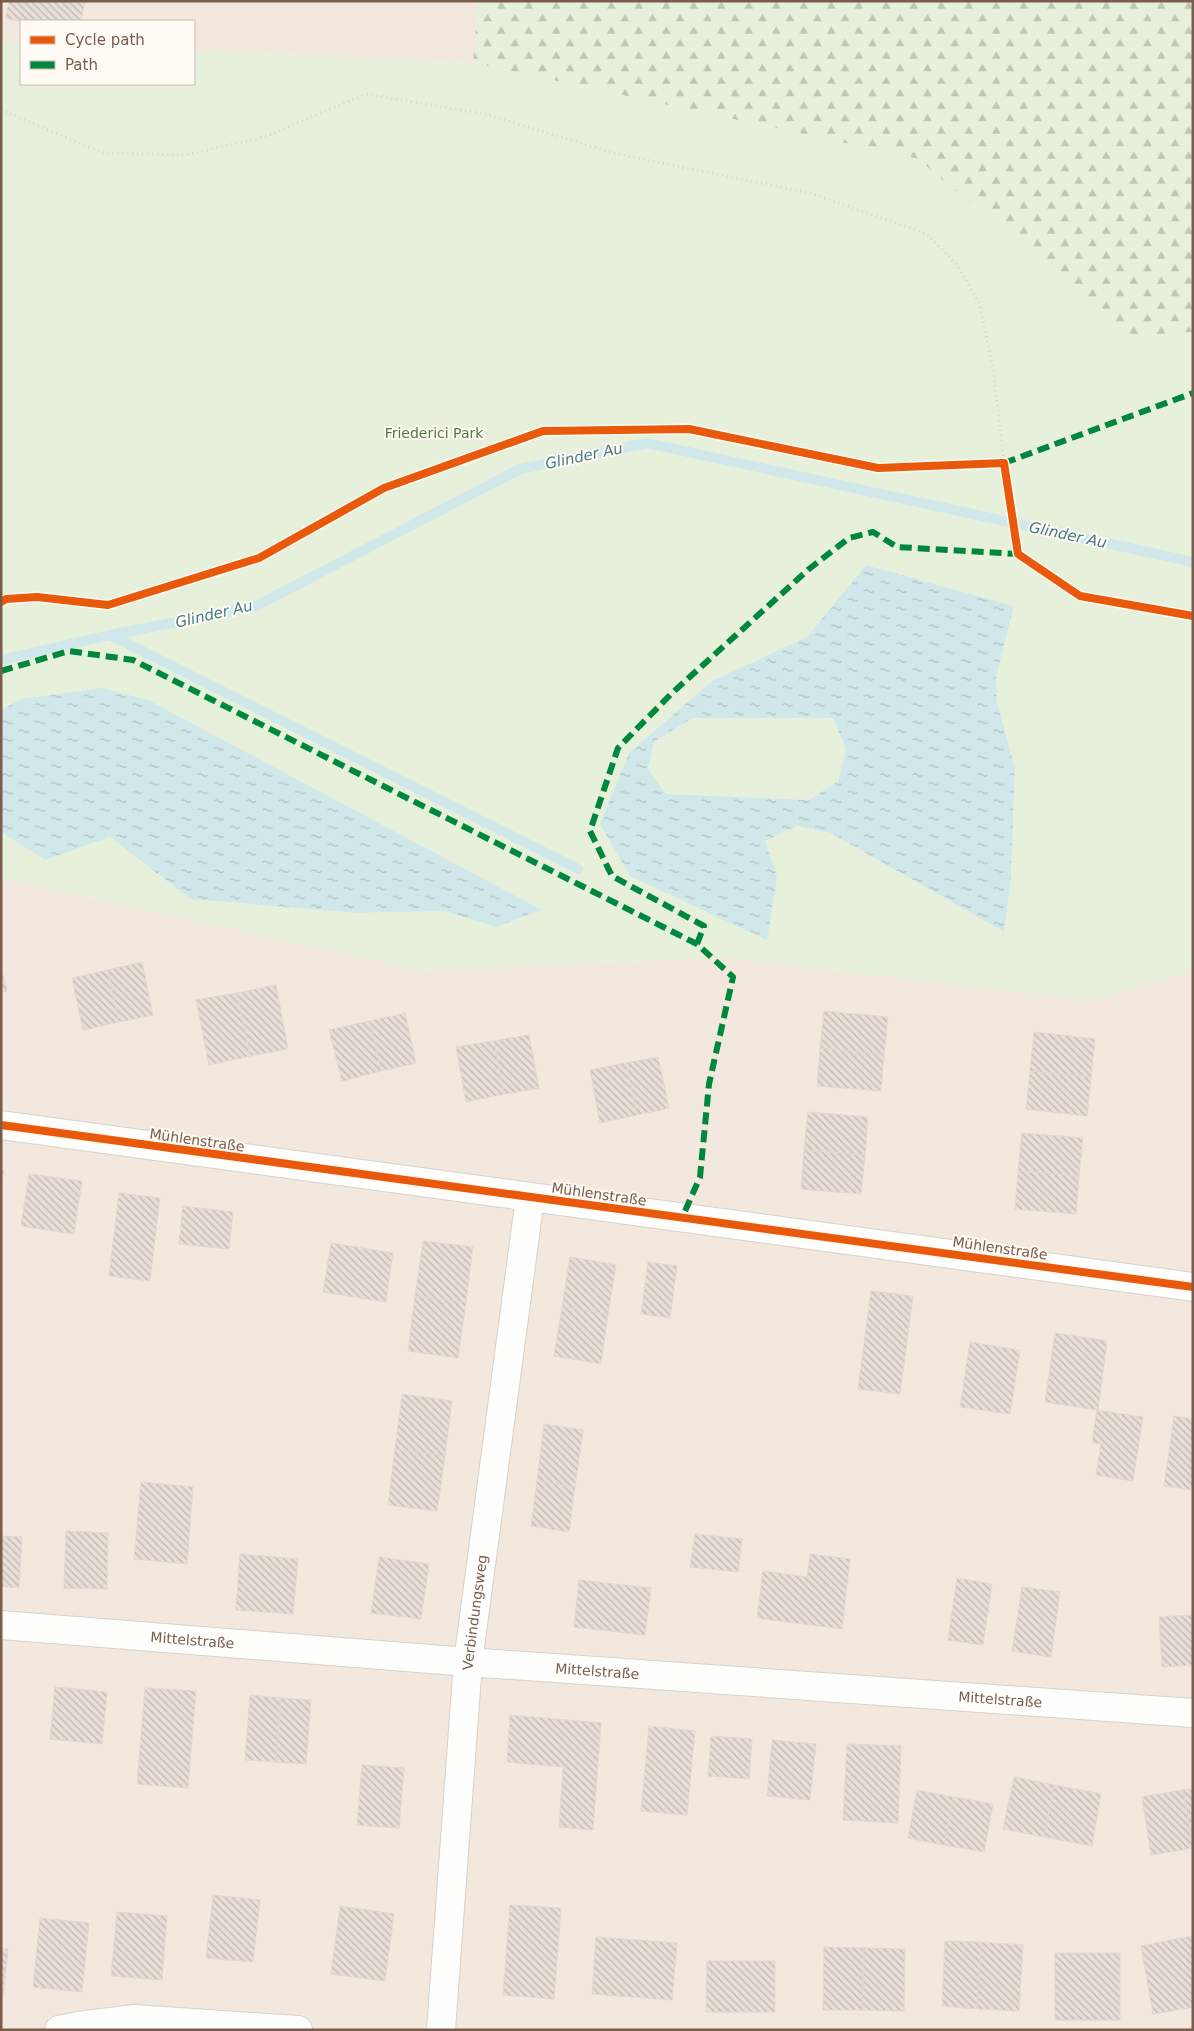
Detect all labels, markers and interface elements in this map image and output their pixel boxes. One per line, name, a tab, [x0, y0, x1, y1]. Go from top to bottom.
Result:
legend	[20, 20, 195, 85]
text: Cycle path	[65, 31, 145, 49]
text: Path	[65, 56, 98, 74]
park label: Friederici Park	[385, 425, 484, 441]
water label: Glinder Au	[544, 439, 624, 473]
water label: Glinder Au	[1028, 518, 1108, 552]
water label: Glinder Au	[174, 596, 254, 632]
street label: Mühlenstraße	[148, 1125, 246, 1155]
street label: Mühlenstraße	[550, 1179, 648, 1209]
street label: Mühlenstraße	[951, 1233, 1049, 1263]
street label: Verbindungsweg	[459, 1554, 490, 1671]
street label: Mittelstraße	[150, 1629, 235, 1651]
street label: Mittelstraße	[555, 1660, 640, 1682]
street label: Mittelstraße	[958, 1689, 1043, 1710]

